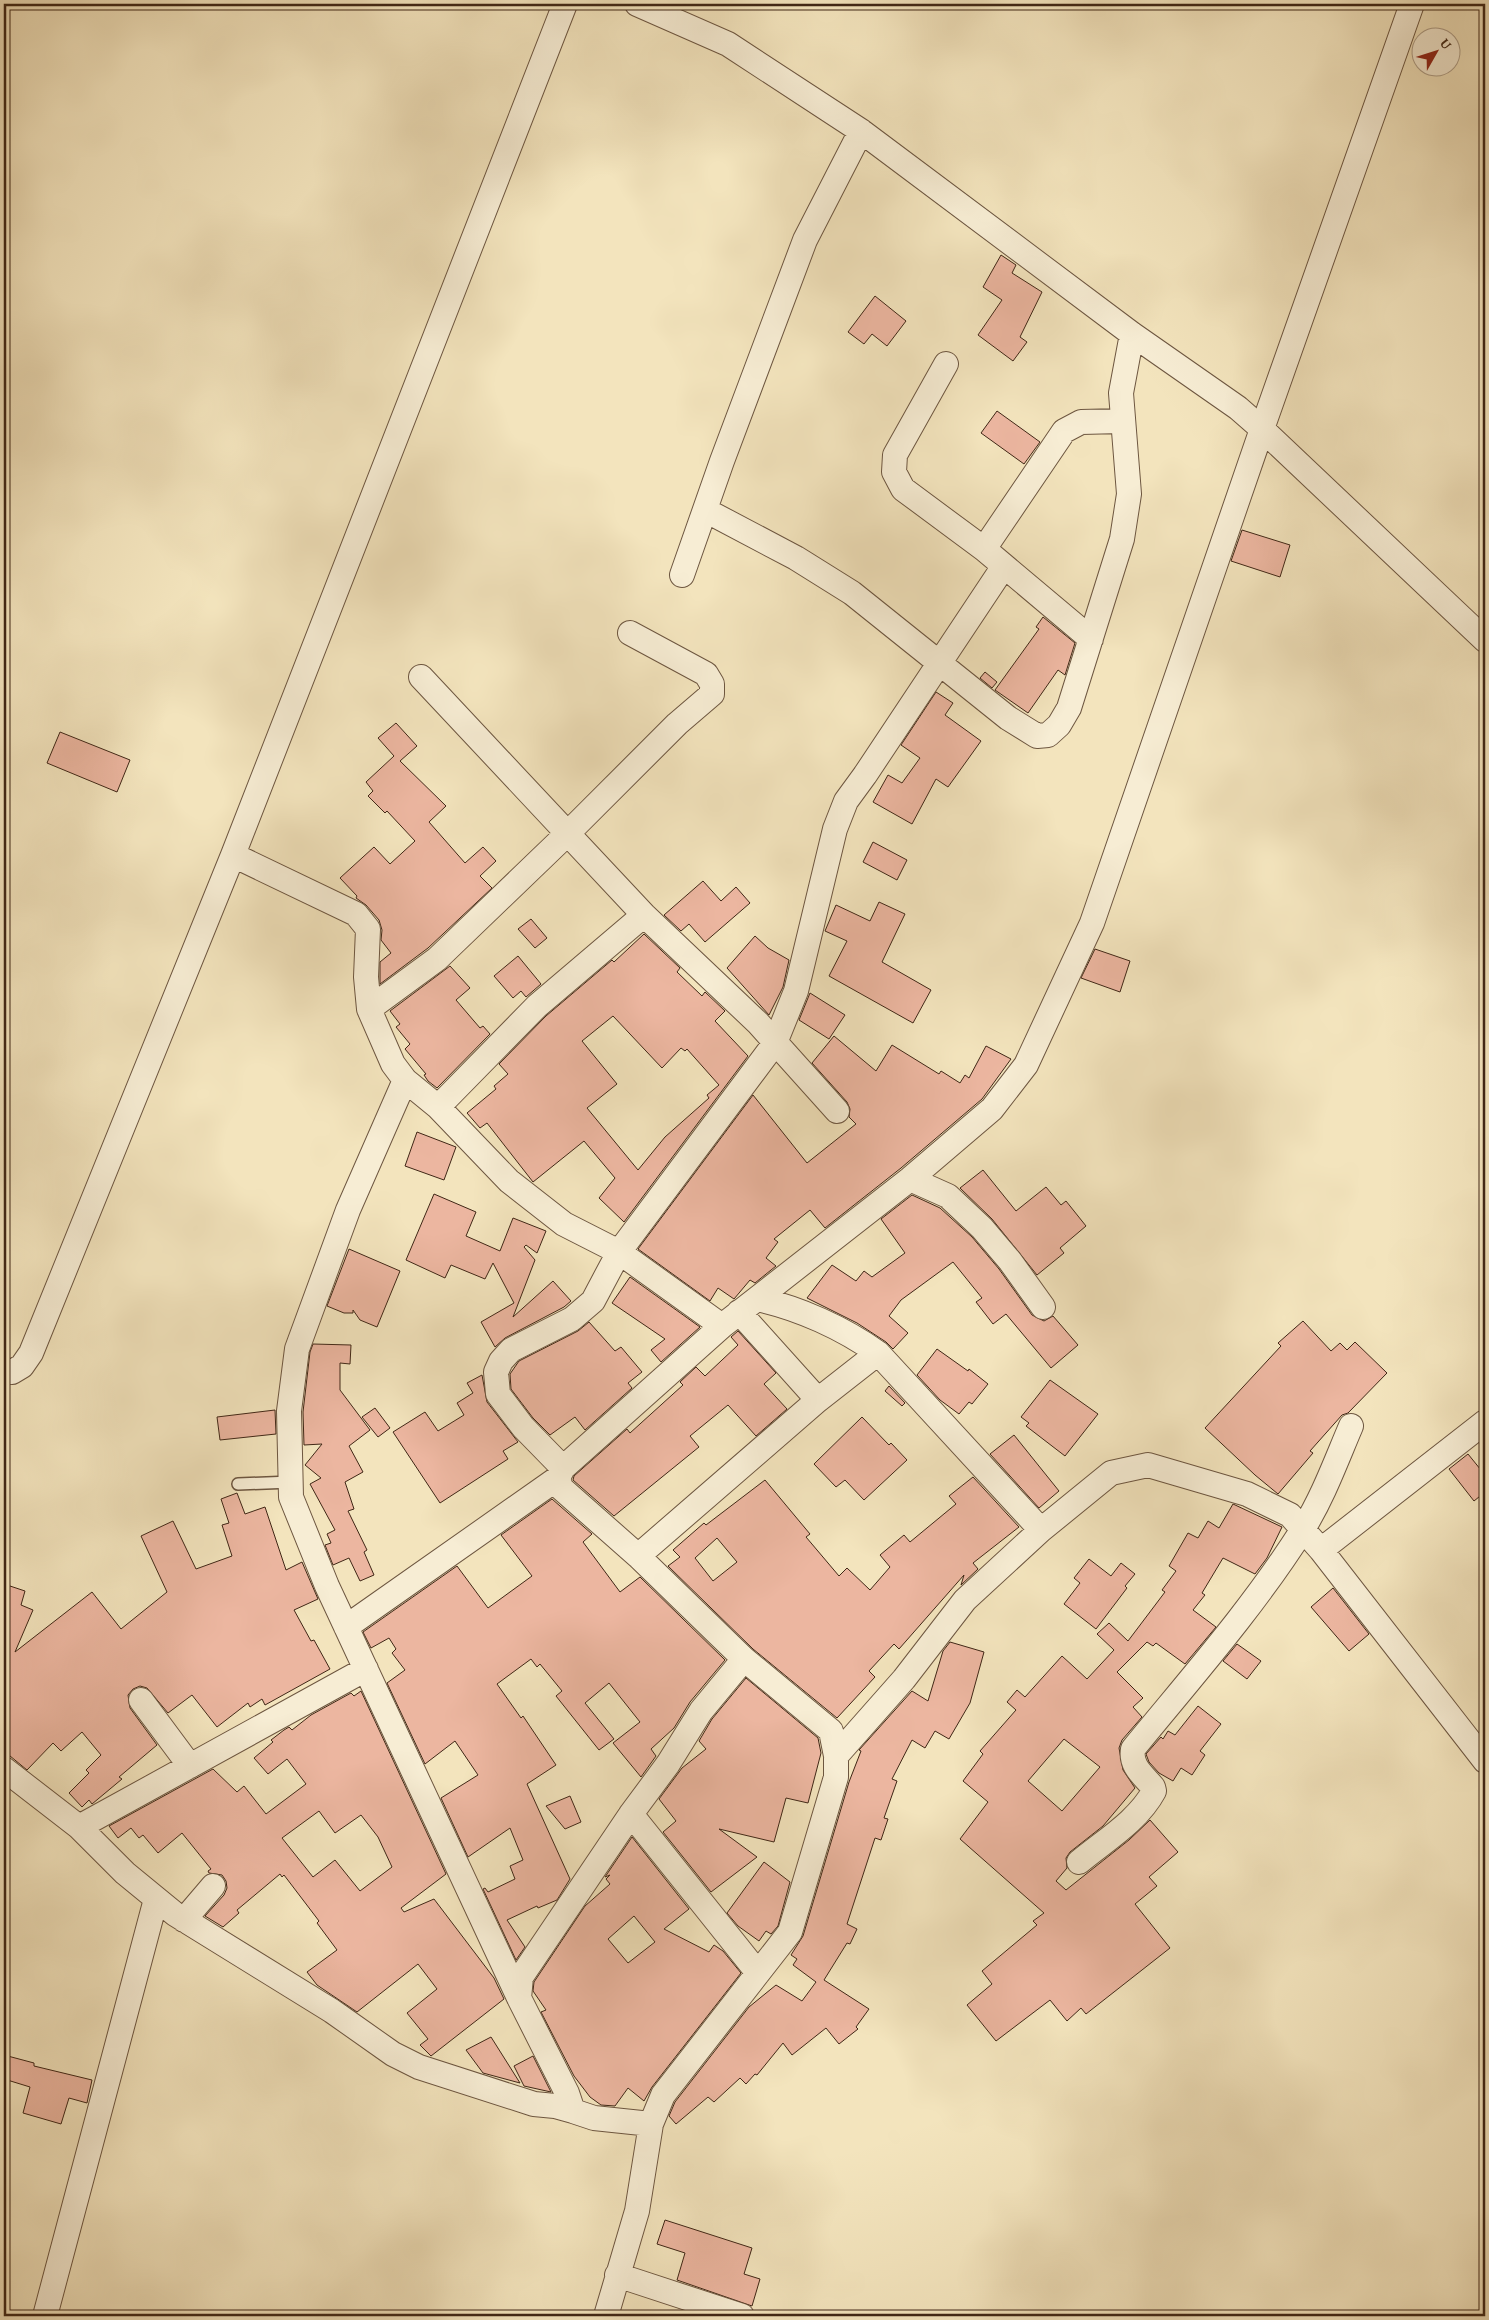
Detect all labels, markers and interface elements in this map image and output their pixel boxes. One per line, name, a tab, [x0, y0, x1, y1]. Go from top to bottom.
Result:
north arrow	[1412, 28, 1462, 78]
text: U	[1435, 34, 1457, 54]

